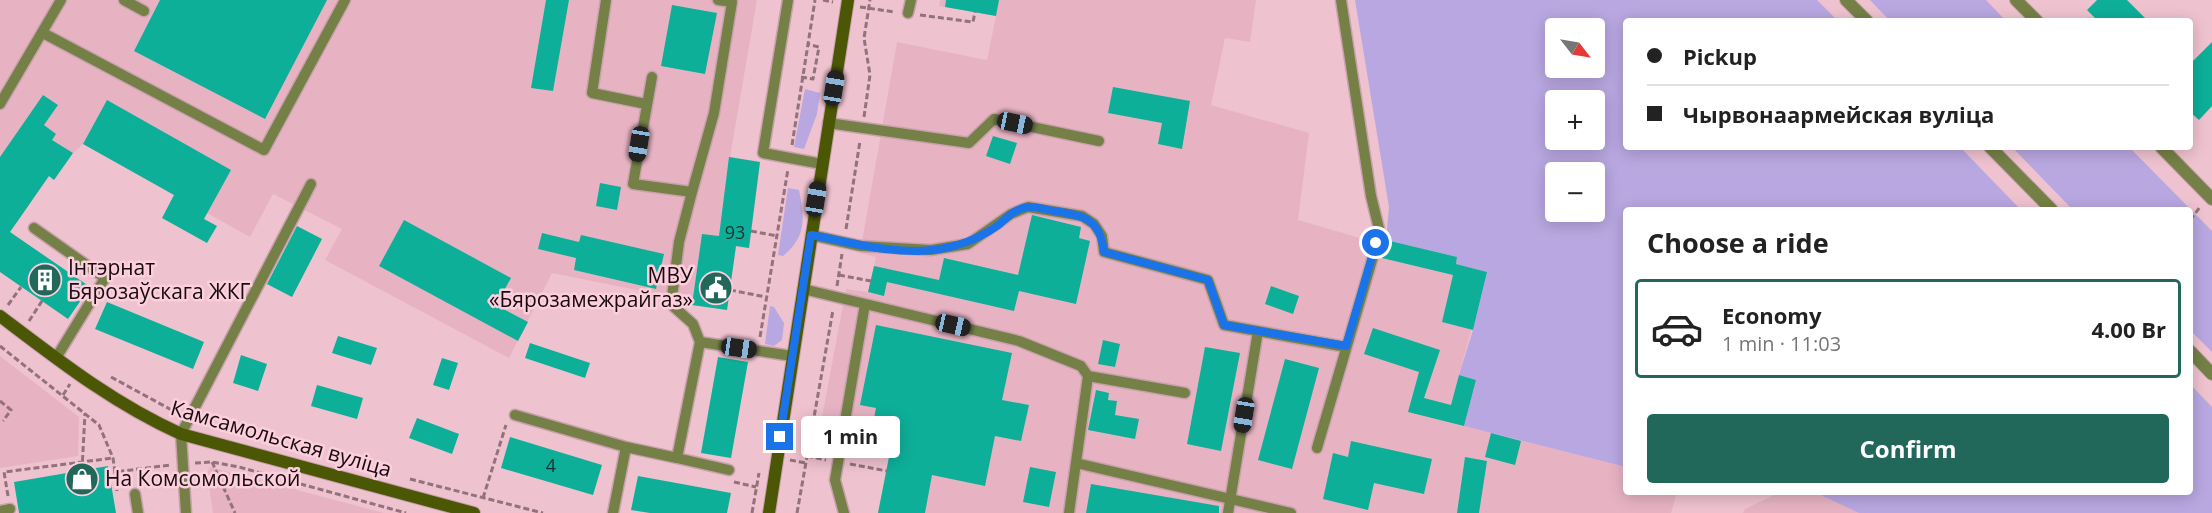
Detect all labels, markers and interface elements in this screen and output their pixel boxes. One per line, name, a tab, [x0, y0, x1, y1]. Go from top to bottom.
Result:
north arrow	[1545, 18, 1605, 78]
map controls	[1545, 18, 1605, 222]
text: Pickup	[1683, 41, 1757, 71]
car	[822, 69, 846, 107]
button: +	[1545, 90, 1605, 150]
text: Чырвонаармейская вуліца	[1683, 99, 1994, 129]
car	[996, 110, 1034, 136]
car	[627, 125, 651, 163]
button: −	[1545, 162, 1605, 222]
car	[804, 180, 828, 218]
house number: 93	[725, 220, 745, 244]
text: Choose a ride	[1647, 224, 1829, 261]
route start	[1362, 229, 1389, 256]
place label: Інтэрнат Бярозаўскага ЖКГ	[68, 253, 251, 305]
place label: МВУ «Бярозамежрайгаз»	[489, 261, 693, 313]
building icon: Інтэрнат Бярозаўскага ЖКГ	[27, 262, 63, 298]
public building icon: МВУ «Бярозамежрайгаз»	[698, 270, 734, 306]
text: Economy	[1722, 300, 1821, 330]
icon: car	[1650, 302, 1704, 356]
car	[933, 312, 973, 338]
text: 4.00 Br	[2092, 314, 2166, 344]
text: 1 min · 11:03	[1722, 330, 1841, 357]
car	[720, 337, 758, 359]
street label: Камсамольская вуліца	[168, 393, 395, 483]
car	[1232, 396, 1256, 434]
button: Confirm	[1647, 414, 2169, 483]
callout: 1 min	[801, 416, 900, 458]
route end	[766, 423, 793, 450]
text: 1 min	[823, 423, 878, 450]
house number: 4	[546, 453, 556, 477]
shop icon: На Комсомольской	[64, 461, 100, 497]
place label: На Комсомольской	[105, 464, 300, 492]

